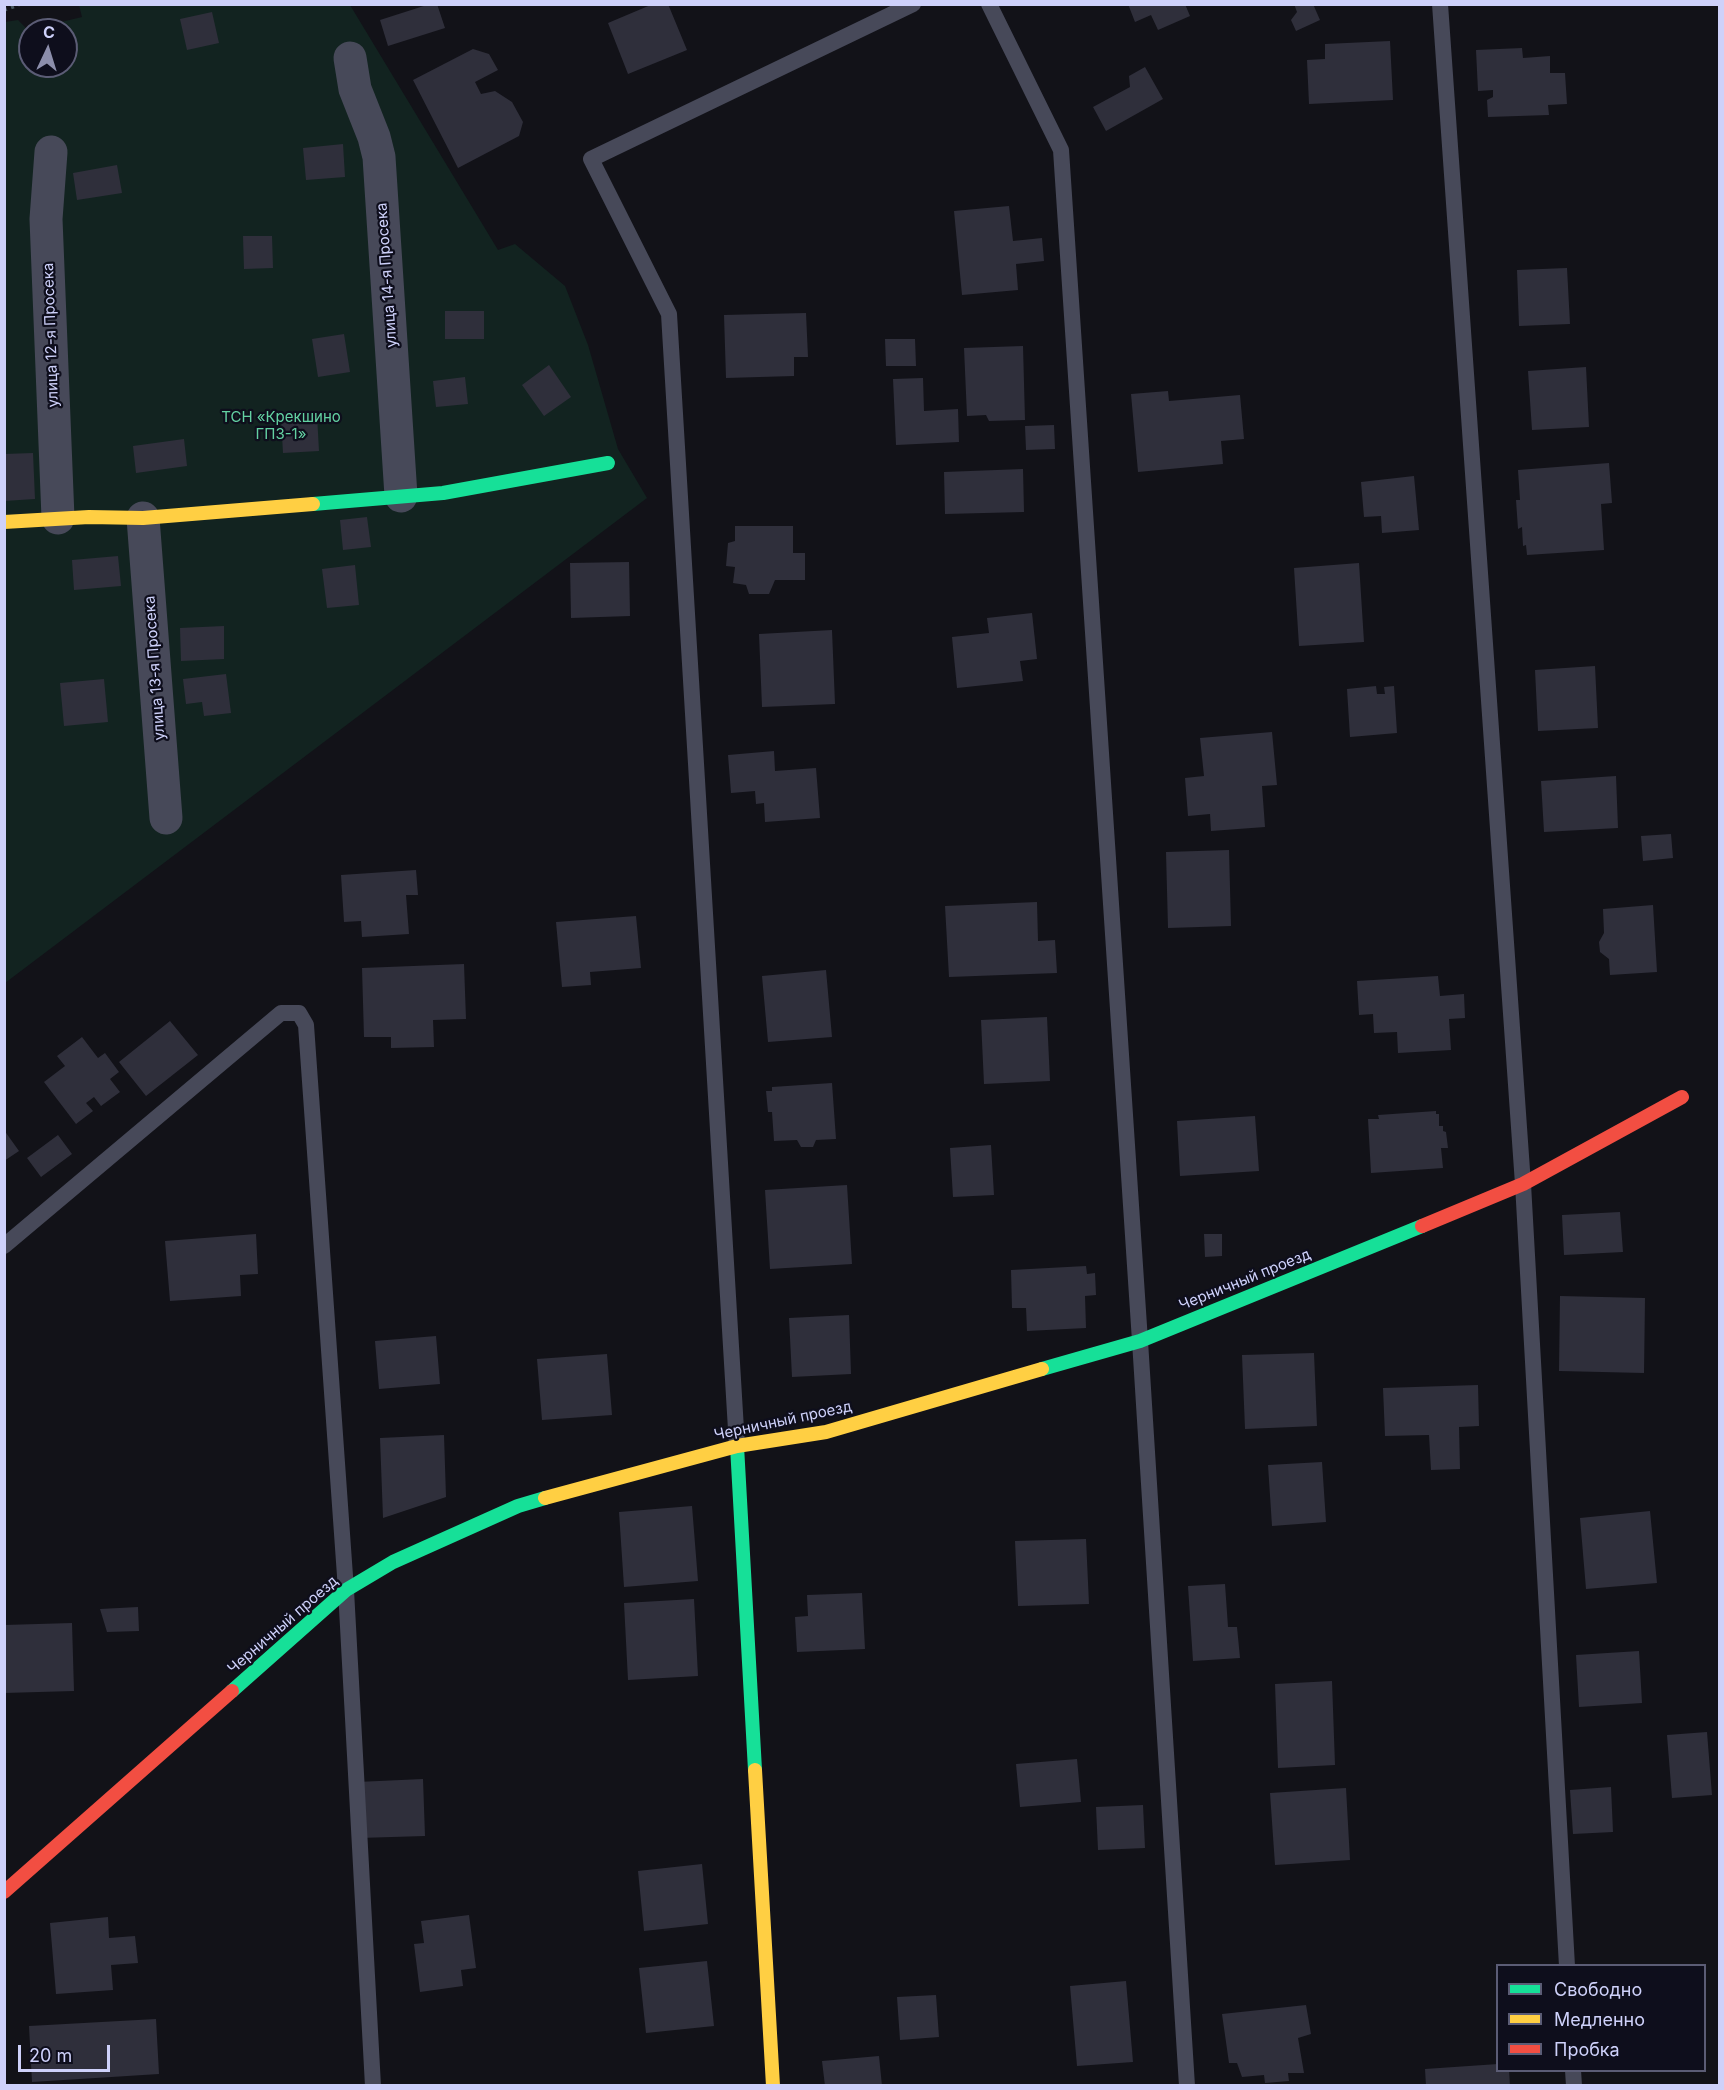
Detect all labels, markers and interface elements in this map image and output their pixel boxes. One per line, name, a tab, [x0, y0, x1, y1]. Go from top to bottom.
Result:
north arrow	[18, 18, 78, 78]
text: С	[43, 22, 56, 42]
street label: улица 14-я Просека	[373, 202, 401, 348]
street label: улица 12-я Просека	[39, 262, 63, 408]
park label: ТСН «Крекшино ГПЗ-1»	[221, 408, 341, 443]
street label: улица 13-я Просека	[141, 595, 169, 741]
street label: Черничный проезд	[1177, 1245, 1313, 1315]
street label: Черничный проезд	[712, 1398, 854, 1444]
street label: Черничный проезд	[224, 1572, 342, 1678]
legend	[1496, 1964, 1706, 2072]
text: Свободно	[1554, 1979, 1642, 2000]
text: Медленно	[1554, 2009, 1645, 2030]
scale bar	[21, 2033, 112, 2071]
text: Пробка	[1554, 2039, 1620, 2060]
text: 20 m	[29, 2045, 72, 2066]

